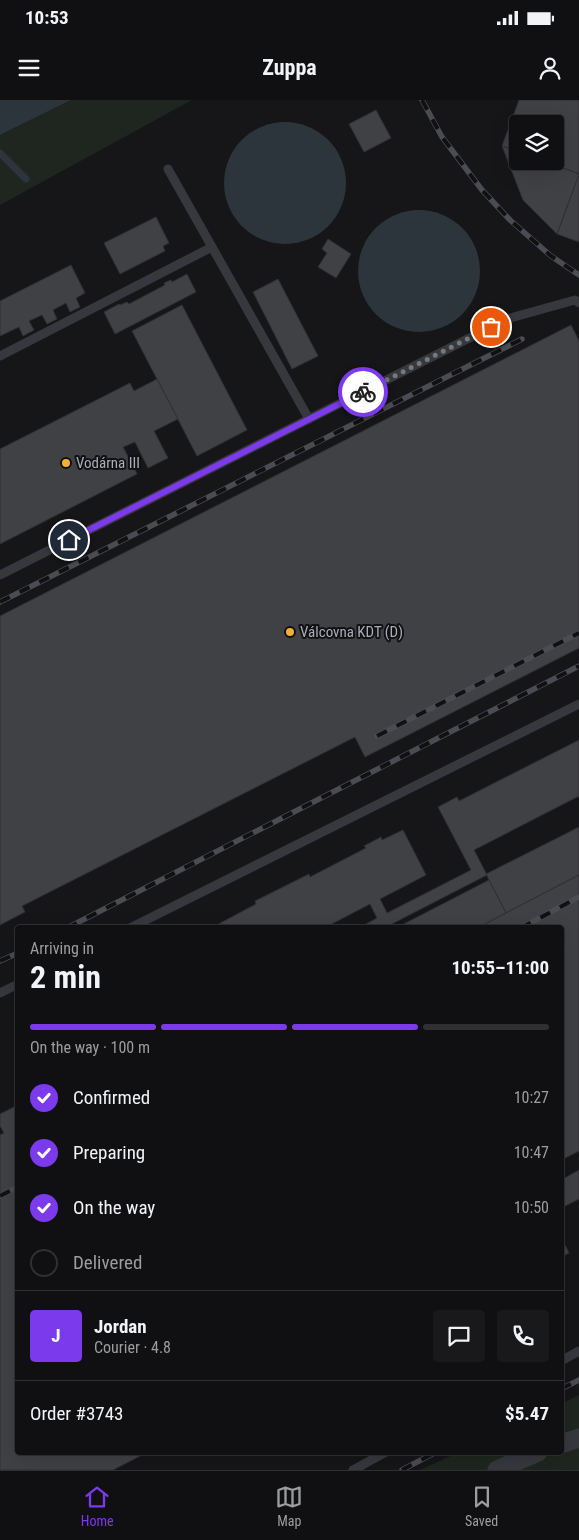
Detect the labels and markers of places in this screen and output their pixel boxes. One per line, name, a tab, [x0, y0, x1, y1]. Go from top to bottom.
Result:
pin	[470, 306, 512, 348]
place label: Vodárna III	[76, 454, 140, 472]
marker: Vodárna III	[60, 457, 72, 469]
pin	[48, 519, 90, 561]
place label: Válcovna KDT (D)	[300, 623, 403, 641]
marker: Válcovna KDT (D)	[284, 626, 296, 638]

